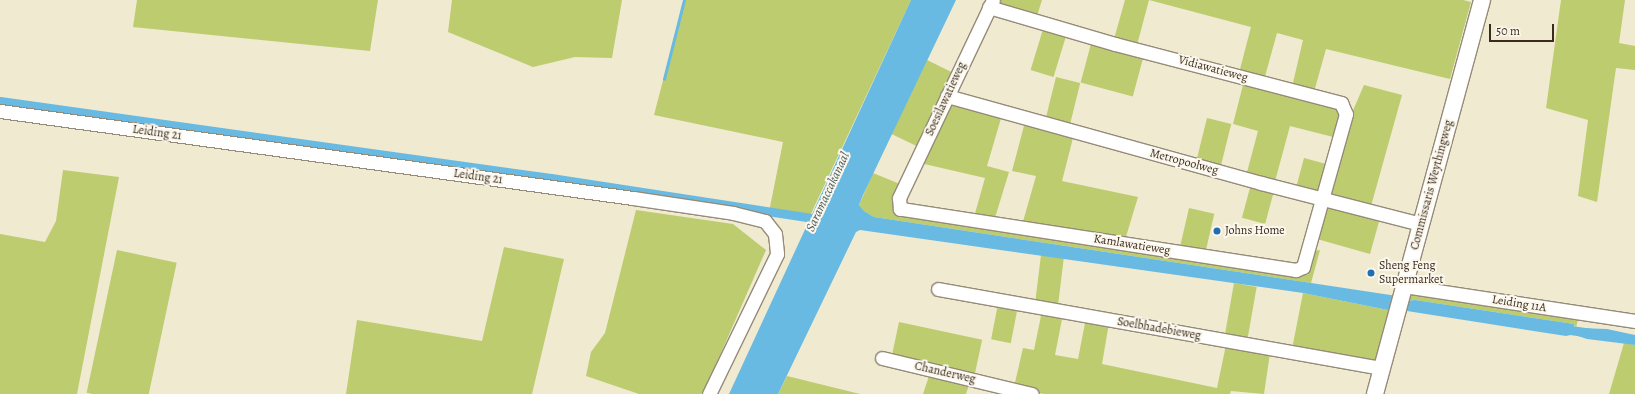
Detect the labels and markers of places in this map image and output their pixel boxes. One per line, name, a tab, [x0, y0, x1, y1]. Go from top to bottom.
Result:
place label: Johns Home	[1225, 224, 1285, 238]
marker: Johns Home	[1212, 226, 1222, 236]
place label: Sheng Feng Supermarket	[1379, 259, 1443, 287]
marker: Sheng Feng Supermarket	[1366, 268, 1376, 278]

